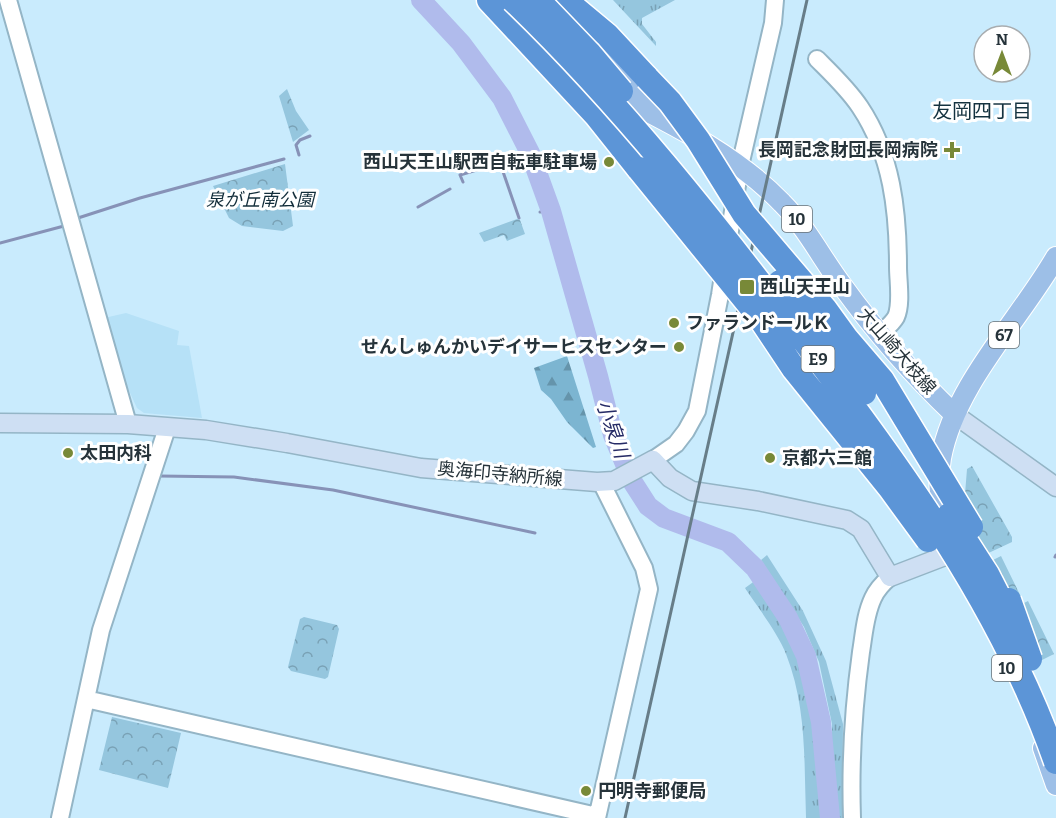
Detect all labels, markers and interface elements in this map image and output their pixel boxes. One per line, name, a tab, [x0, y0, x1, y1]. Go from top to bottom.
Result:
north arrow	[972, 24, 1032, 84]
text: N	[996, 30, 1008, 49]
district label: 友岡四丁目	[932, 99, 1032, 123]
place label: 長岡記念財団長岡病院	[758, 139, 938, 161]
marker: 長岡記念財団長岡病院	[943, 141, 961, 159]
place label: 西山天王山駅西自転車駐車場	[363, 151, 597, 173]
marker: 西山天王山駅西自転車駐車場	[602, 155, 616, 169]
park label: 泉が丘南公園	[206, 189, 317, 211]
road number: 10	[782, 206, 812, 232]
place label: 西山天王山	[760, 276, 850, 298]
marker: 西山天王山	[738, 278, 756, 296]
street label: 大山崎大枝線	[853, 303, 941, 399]
place label: ファランドールＫ	[686, 312, 830, 334]
marker: ファランドールＫ	[667, 316, 681, 330]
road number: 67	[989, 322, 1019, 348]
place label: せんしゅんかいデイサーヒスセンター	[361, 336, 667, 358]
marker: せんしゅんかいデイサーヒスセンター	[672, 340, 686, 354]
road number: E9	[802, 346, 834, 372]
water label: 小泉川	[592, 397, 635, 463]
place label: 太田内科	[80, 442, 152, 464]
marker: 太田内科	[61, 446, 75, 460]
place label: 京都六三館	[782, 447, 872, 469]
marker: 京都六三館	[763, 451, 777, 465]
street label: 奥海印寺納所線	[436, 458, 564, 490]
road number: 10	[992, 655, 1022, 681]
place label: 円明寺郵便局	[598, 780, 706, 802]
marker: 円明寺郵便局	[579, 784, 593, 798]

